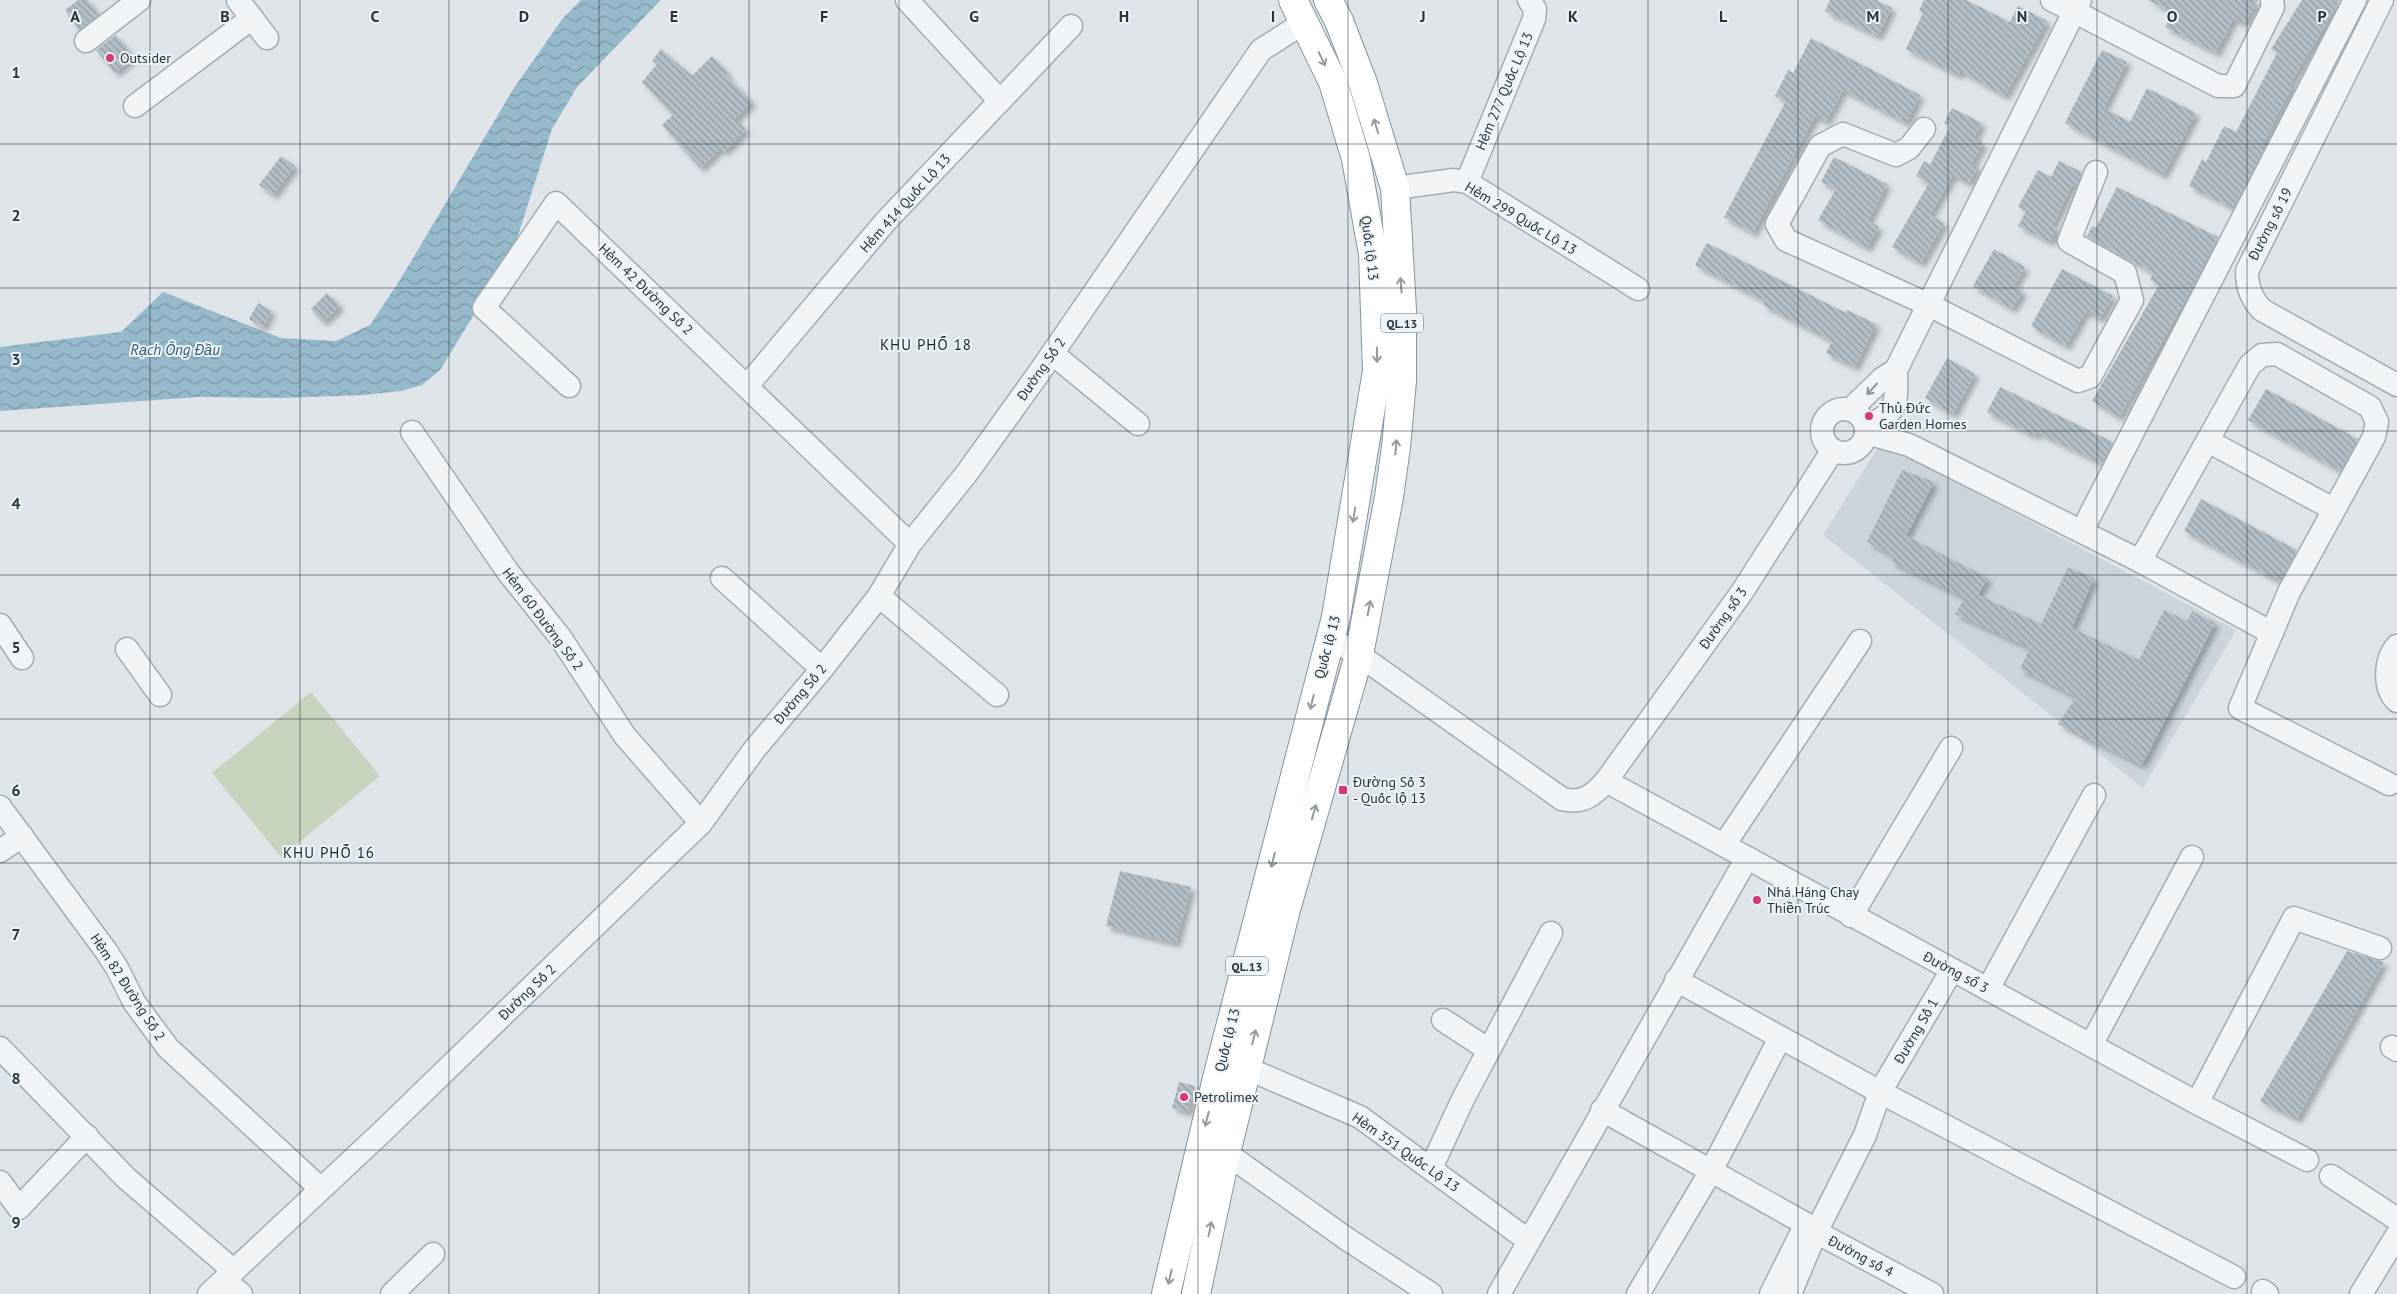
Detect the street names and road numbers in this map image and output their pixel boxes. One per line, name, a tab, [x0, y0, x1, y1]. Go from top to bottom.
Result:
street label: Hẻm 277 Quốc Lộ 13	[1471, 29, 1537, 153]
street label: Hẻm 414 Quốc Lộ 13	[856, 150, 954, 256]
street label: Hẻm 299 Quốc Lộ 13	[1462, 178, 1580, 258]
street label: Đường số 19	[2244, 185, 2296, 264]
street label: Quốc lộ 13	[1357, 215, 1383, 281]
street label: Hẻm 42 Đường Số 2	[595, 239, 697, 339]
road number: QL.13	[1381, 314, 1423, 332]
street label: Đường Số 2	[1012, 334, 1069, 405]
street label: Hẻm 60 Đường Số 2	[498, 564, 588, 674]
street label: Đường sổ 3	[1694, 583, 1751, 653]
street label: Quốc lộ 13	[1310, 613, 1344, 681]
street label: Đường Số 2	[769, 660, 830, 729]
street label: Hẻm 82 Đường Số 2	[87, 930, 169, 1044]
street label: Đường sổ 3	[1919, 947, 1992, 997]
road number: QL.13	[1226, 956, 1268, 976]
street label: Đường Số 2	[494, 960, 560, 1025]
street label: Đường Số 1	[1889, 995, 1942, 1068]
street label: Quốc lộ 13	[1210, 1006, 1244, 1074]
street label: Hẻm 351 Quốc Lộ 13	[1349, 1108, 1463, 1196]
street label: Đường số 4	[1824, 1231, 1897, 1281]

